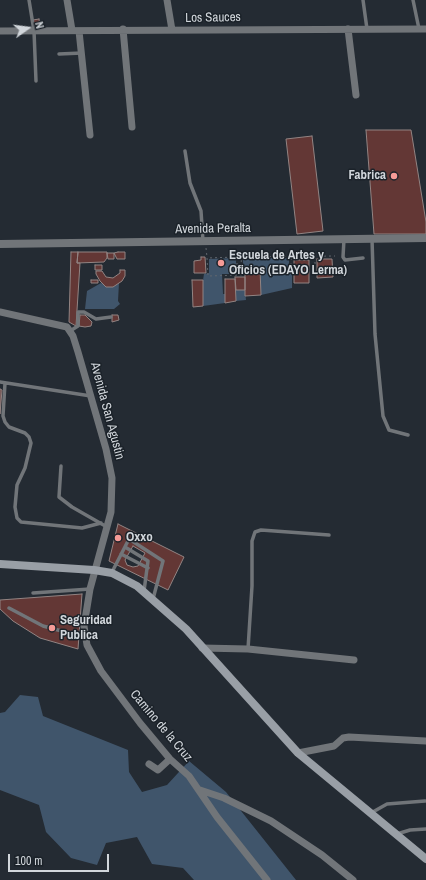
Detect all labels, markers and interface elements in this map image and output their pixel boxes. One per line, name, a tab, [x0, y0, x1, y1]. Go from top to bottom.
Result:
north arrow	[8, 8, 48, 48]
street label: Los Sauces	[185, 10, 241, 26]
text: N	[32, 20, 47, 30]
place label: Fabrica	[349, 168, 386, 184]
marker: Fabrica	[389, 171, 399, 181]
street label: Avenida Peralta	[175, 221, 251, 237]
place label: Escuela de Artes y Oficios (EDAYO Lerma)	[229, 248, 347, 279]
marker: Escuela de Artes y Oficios (EDAYO Lerma)	[216, 258, 226, 268]
street label: Avenida San Agustin	[87, 361, 127, 461]
place label: Oxxo	[126, 530, 153, 546]
marker: Oxxo	[113, 533, 123, 543]
place label: Seguridad Publica	[60, 613, 112, 644]
marker: Seguridad Publica	[47, 623, 57, 633]
street label: Camino de la Cruz	[126, 687, 196, 765]
scale bar	[10, 846, 111, 872]
text: 100 m	[15, 853, 42, 869]

